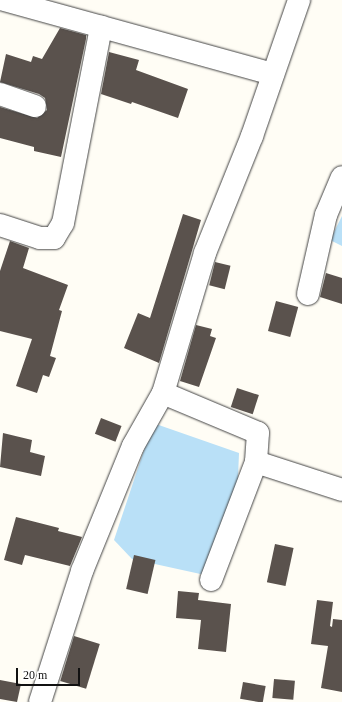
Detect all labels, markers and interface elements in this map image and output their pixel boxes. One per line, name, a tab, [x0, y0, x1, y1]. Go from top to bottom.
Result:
scale bar	[18, 660, 82, 686]
text: 20 m	[23, 668, 47, 682]

